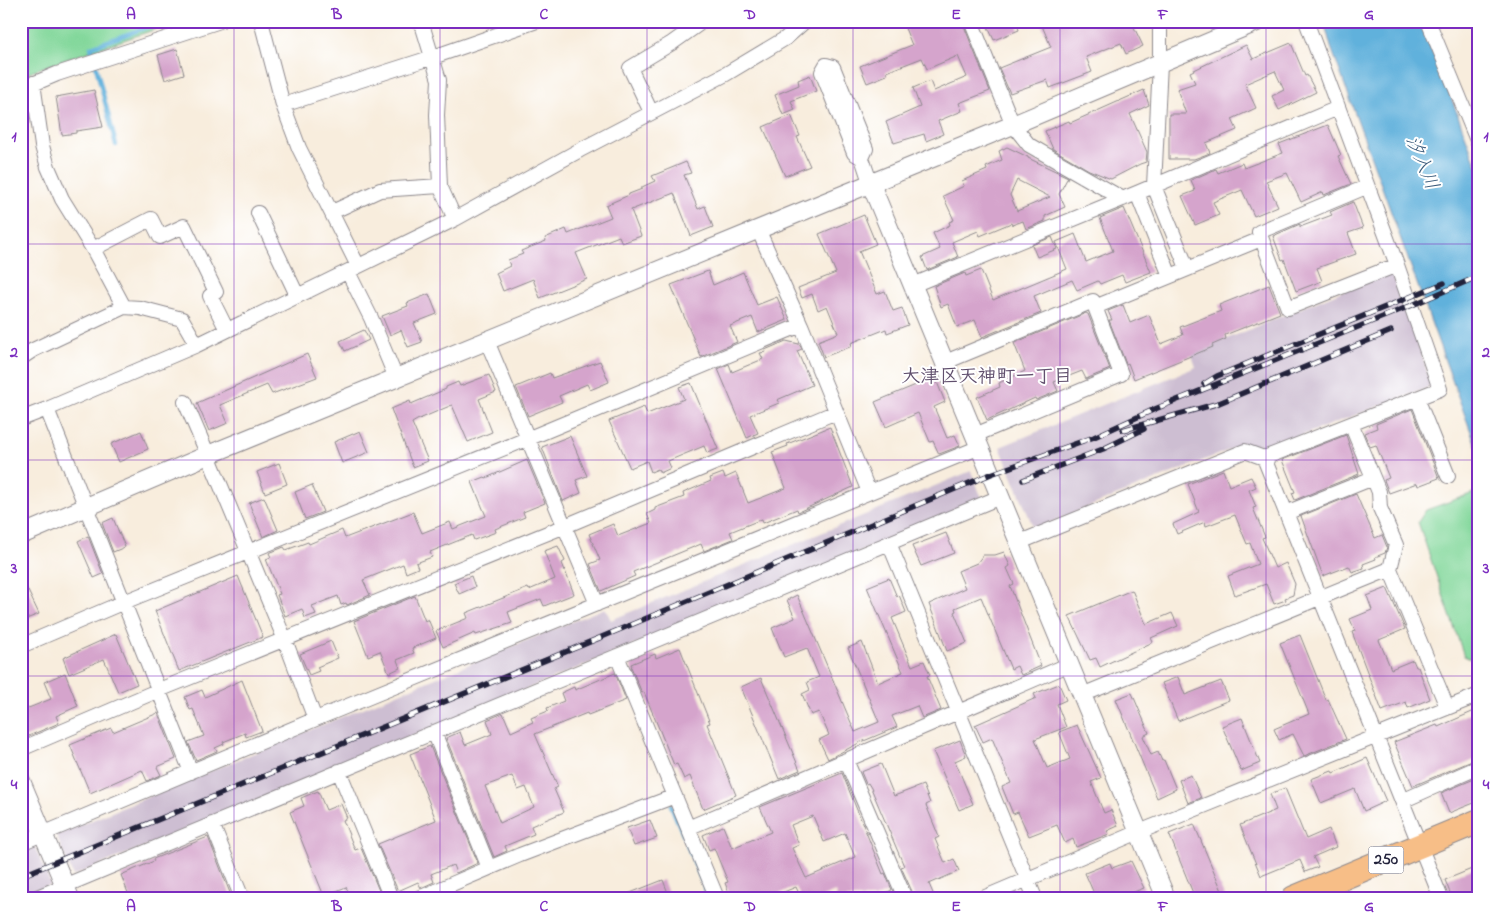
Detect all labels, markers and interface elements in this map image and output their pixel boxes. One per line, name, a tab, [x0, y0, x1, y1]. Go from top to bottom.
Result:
text: A	[126, 3, 136, 27]
text: B	[331, 3, 343, 27]
text: C	[540, 3, 549, 27]
text: D	[743, 3, 756, 27]
text: E	[951, 3, 961, 27]
text: F	[1157, 3, 1169, 27]
text: G	[1364, 3, 1374, 27]
text: 1	[11, 125, 17, 149]
text: 1	[1483, 125, 1489, 149]
water label: 汐入川	[1397, 131, 1445, 195]
text: 2	[9, 341, 18, 365]
text: 2	[1481, 341, 1490, 365]
district label: 大津区天神町一丁目	[901, 364, 1073, 391]
text: 3	[10, 557, 18, 581]
text: 3	[1482, 557, 1490, 581]
text: 4	[10, 773, 18, 797]
text: 4	[1482, 773, 1490, 797]
road number: 250	[1368, 846, 1404, 874]
text: A	[126, 895, 136, 919]
text: B	[331, 895, 343, 919]
text: C	[540, 895, 549, 919]
text: D	[743, 895, 756, 919]
text: E	[951, 895, 961, 919]
text: F	[1157, 895, 1169, 919]
text: G	[1364, 895, 1374, 919]

